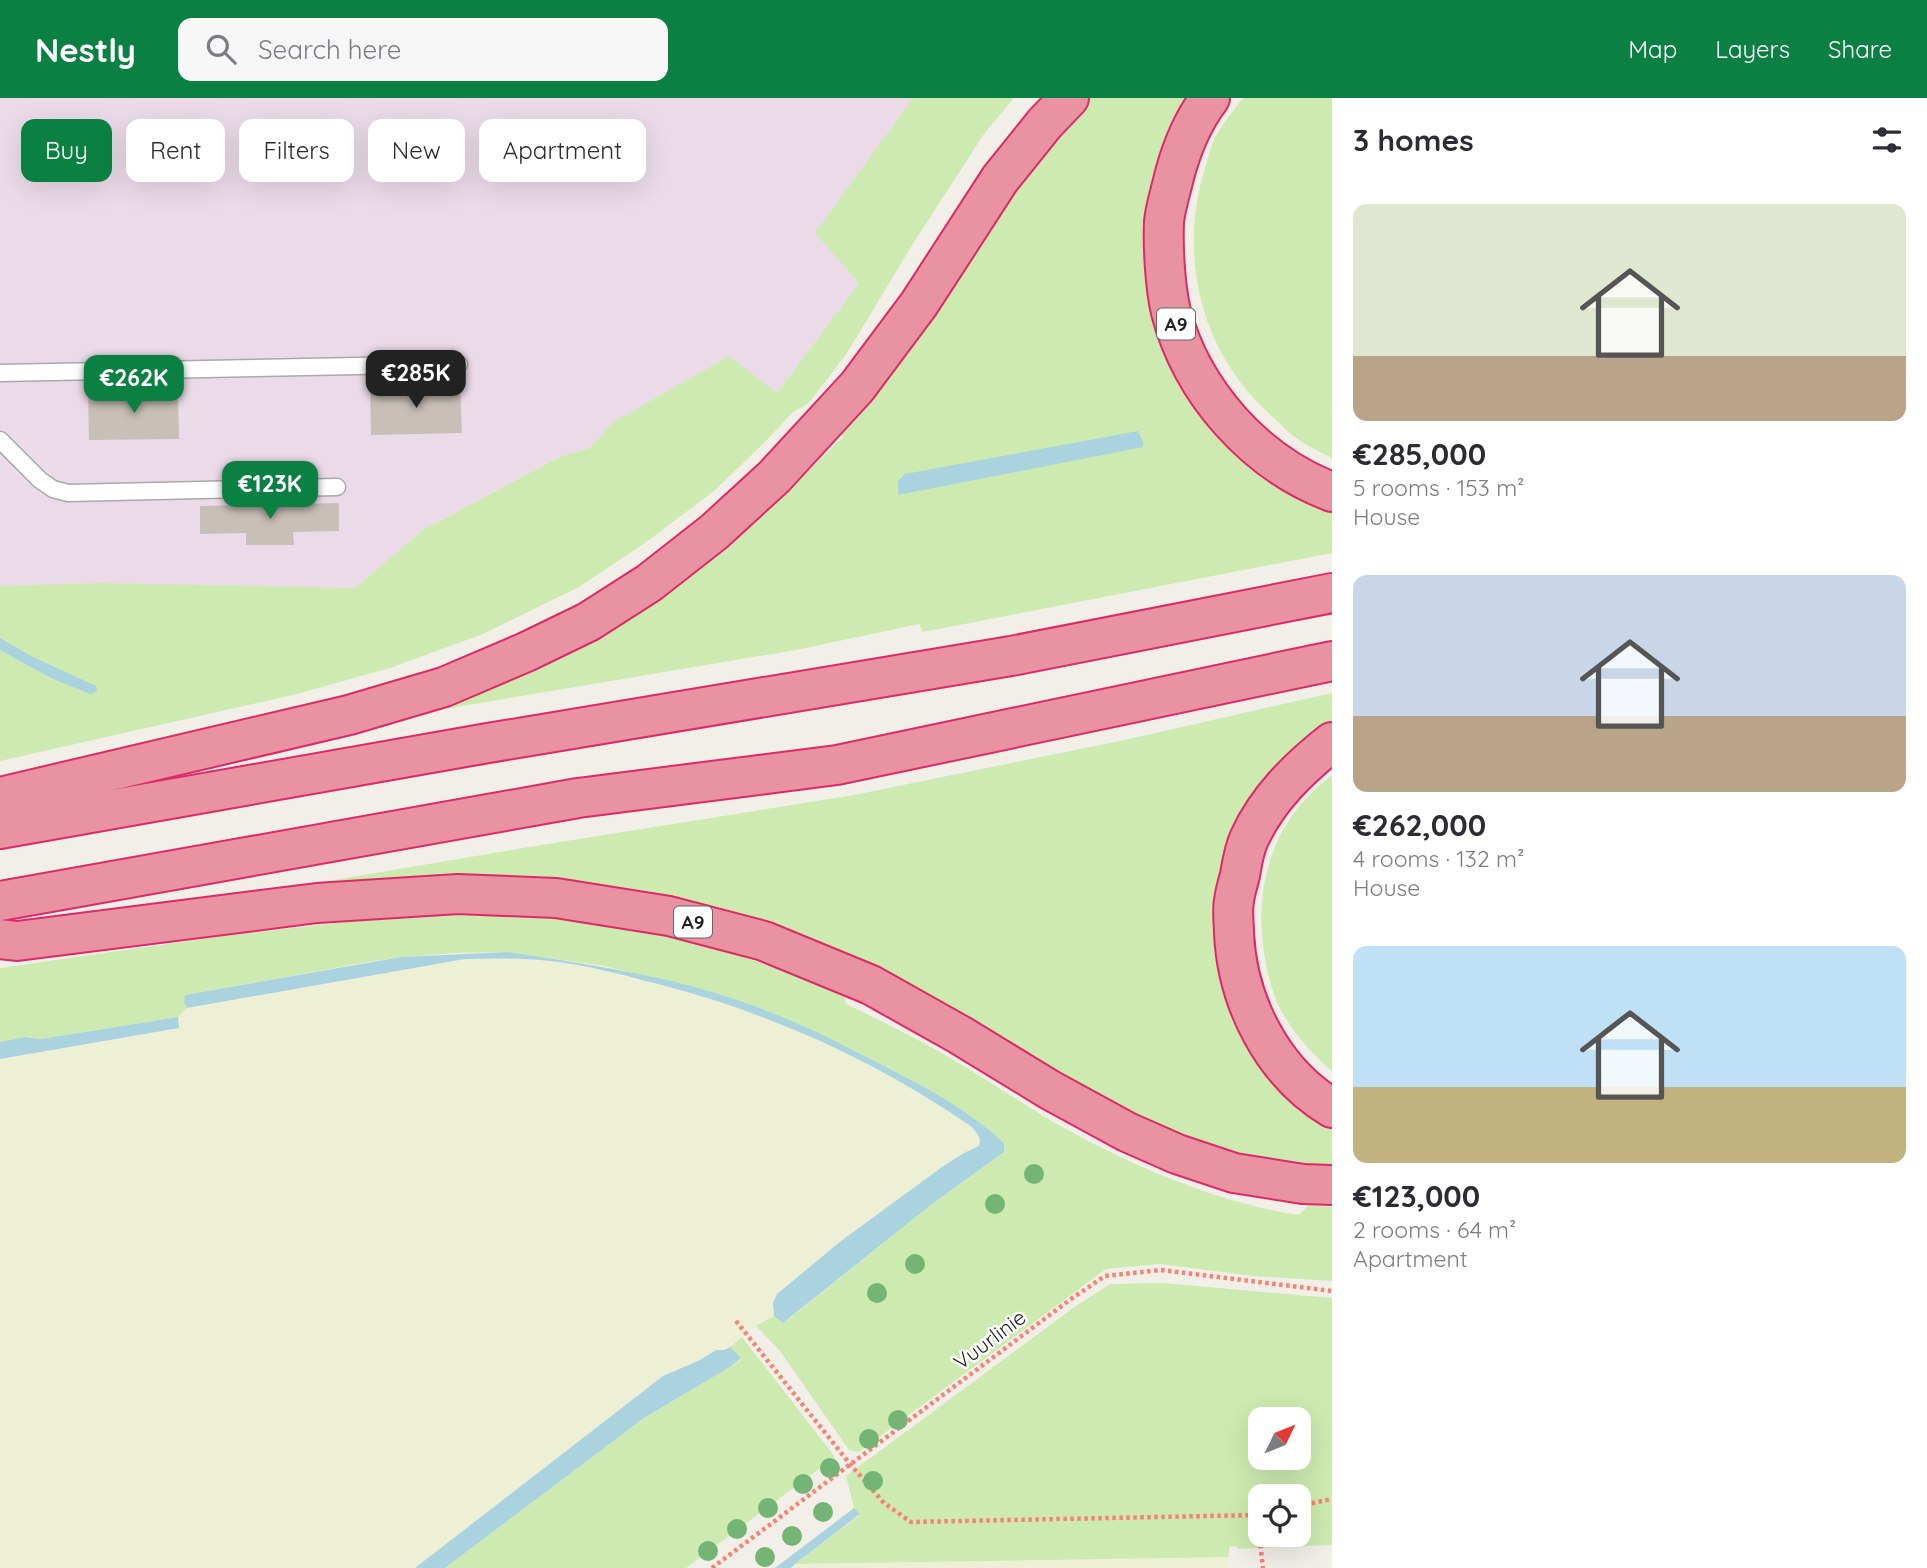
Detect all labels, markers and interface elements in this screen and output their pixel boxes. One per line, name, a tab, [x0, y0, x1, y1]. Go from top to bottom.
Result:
search box	[178, 18, 668, 81]
text: Nestly	[35, 29, 136, 70]
icon: search	[202, 30, 240, 68]
text: Search here	[258, 33, 401, 66]
text: Map	[1628, 34, 1677, 64]
text: Layers	[1715, 34, 1790, 64]
text: Share	[1828, 34, 1892, 64]
chip: Buy	[21, 119, 112, 182]
chip: Rent	[126, 119, 225, 182]
chip: Filters	[239, 119, 354, 182]
chip: New	[368, 119, 465, 182]
chip: Apartment	[479, 119, 646, 182]
text: 3 homes	[1353, 121, 1474, 159]
icon: filters	[1868, 121, 1906, 159]
icon: home	[1567, 250, 1693, 376]
road number: A9	[1157, 308, 1195, 340]
pin: €285K	[367, 350, 465, 410]
pin: €262K	[85, 356, 183, 415]
text: €285K	[382, 358, 450, 387]
text: €262K	[100, 363, 168, 392]
text: €285,000	[1353, 435, 1486, 473]
pin: €123K	[221, 462, 319, 521]
text: €123K	[238, 469, 302, 498]
text: 5 rooms · 153 m²	[1353, 473, 1524, 502]
text: House	[1353, 502, 1420, 531]
icon: home	[1567, 621, 1693, 747]
text: €262,000	[1353, 806, 1486, 844]
text: 4 rooms · 132 m²	[1353, 844, 1524, 873]
text: House	[1353, 873, 1420, 902]
road number: A9	[674, 906, 712, 937]
icon: home	[1567, 992, 1693, 1118]
text: €123,000	[1353, 1177, 1480, 1215]
text: 2 rooms · 64 m²	[1353, 1215, 1516, 1244]
text: Apartment	[1353, 1244, 1467, 1273]
street label: Vuurlinie	[948, 1304, 1031, 1375]
north arrow	[1248, 1407, 1311, 1470]
map controls	[1248, 1407, 1311, 1547]
button: locate	[1248, 1484, 1311, 1547]

